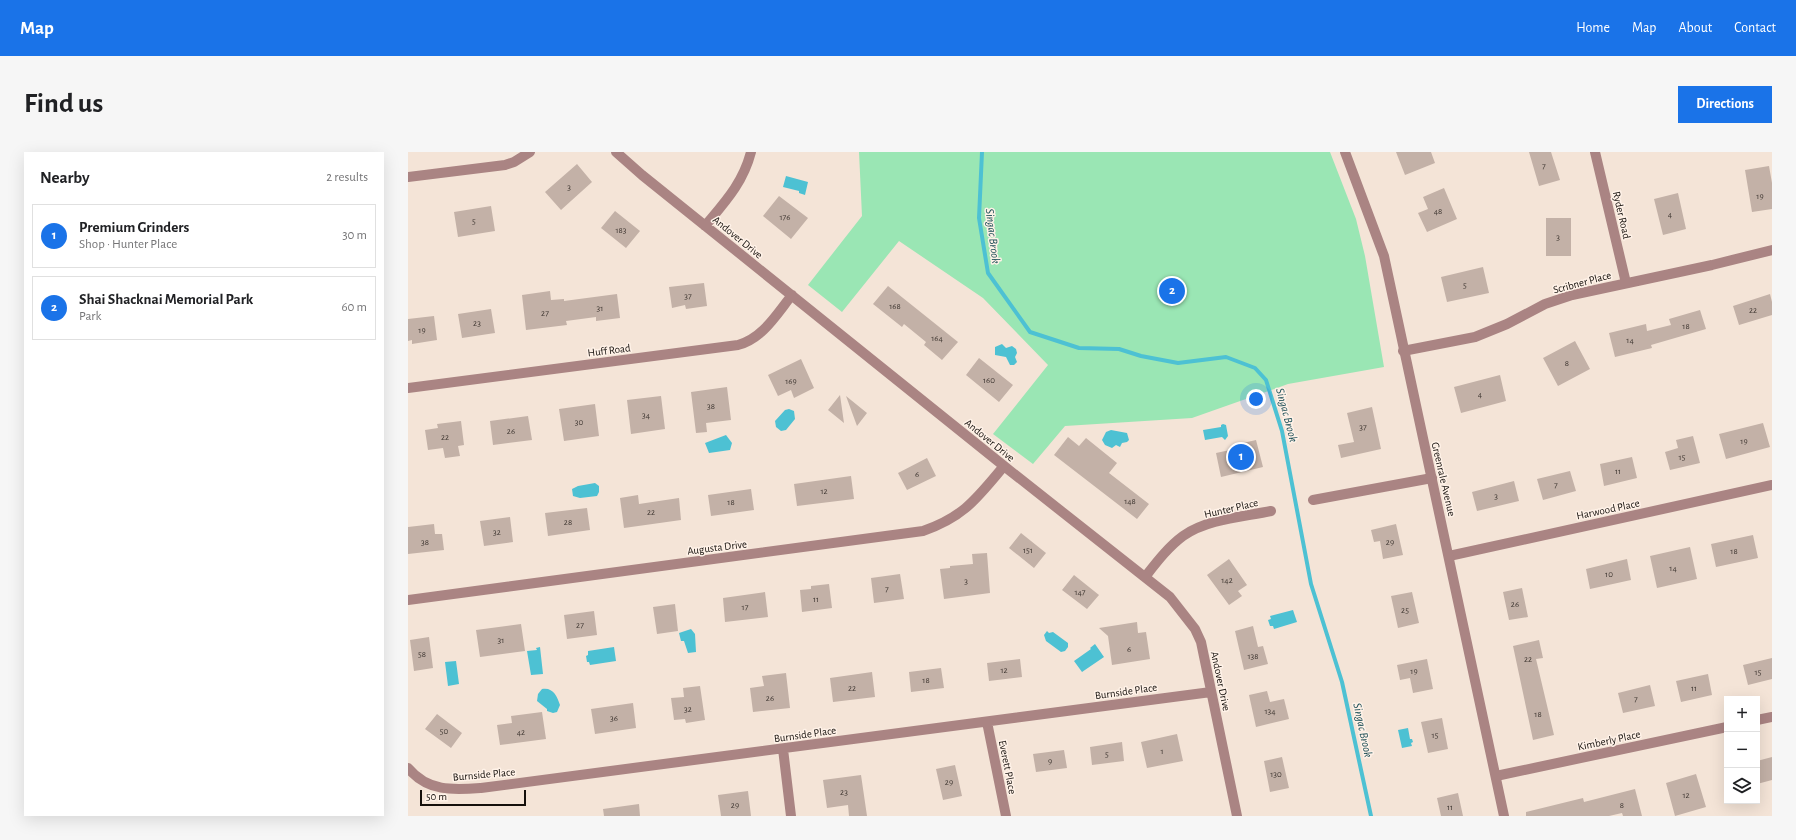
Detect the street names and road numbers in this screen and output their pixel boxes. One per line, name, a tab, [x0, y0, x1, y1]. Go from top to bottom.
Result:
street label: Ryder Road	[1611, 190, 1632, 240]
street label: Andover Drive	[711, 214, 765, 261]
street label: Scribner Place	[1552, 269, 1612, 296]
street label: Huff Road	[587, 342, 631, 359]
street label: Andover Drive	[963, 417, 1017, 464]
street label: Greenrale Avenue	[1430, 441, 1457, 517]
street label: Hunter Place	[1203, 497, 1259, 520]
street label: Harwood Place	[1575, 497, 1641, 522]
street label: Augusta Drive	[687, 538, 748, 557]
street label: Andover Drive	[1209, 650, 1232, 712]
street label: Burnside Place	[1094, 682, 1158, 701]
street label: Burnside Place	[773, 725, 837, 744]
street label: Kimberly Place	[1577, 728, 1641, 753]
street label: Everett Place	[997, 739, 1018, 795]
street label: Burnside Place	[452, 766, 516, 783]

